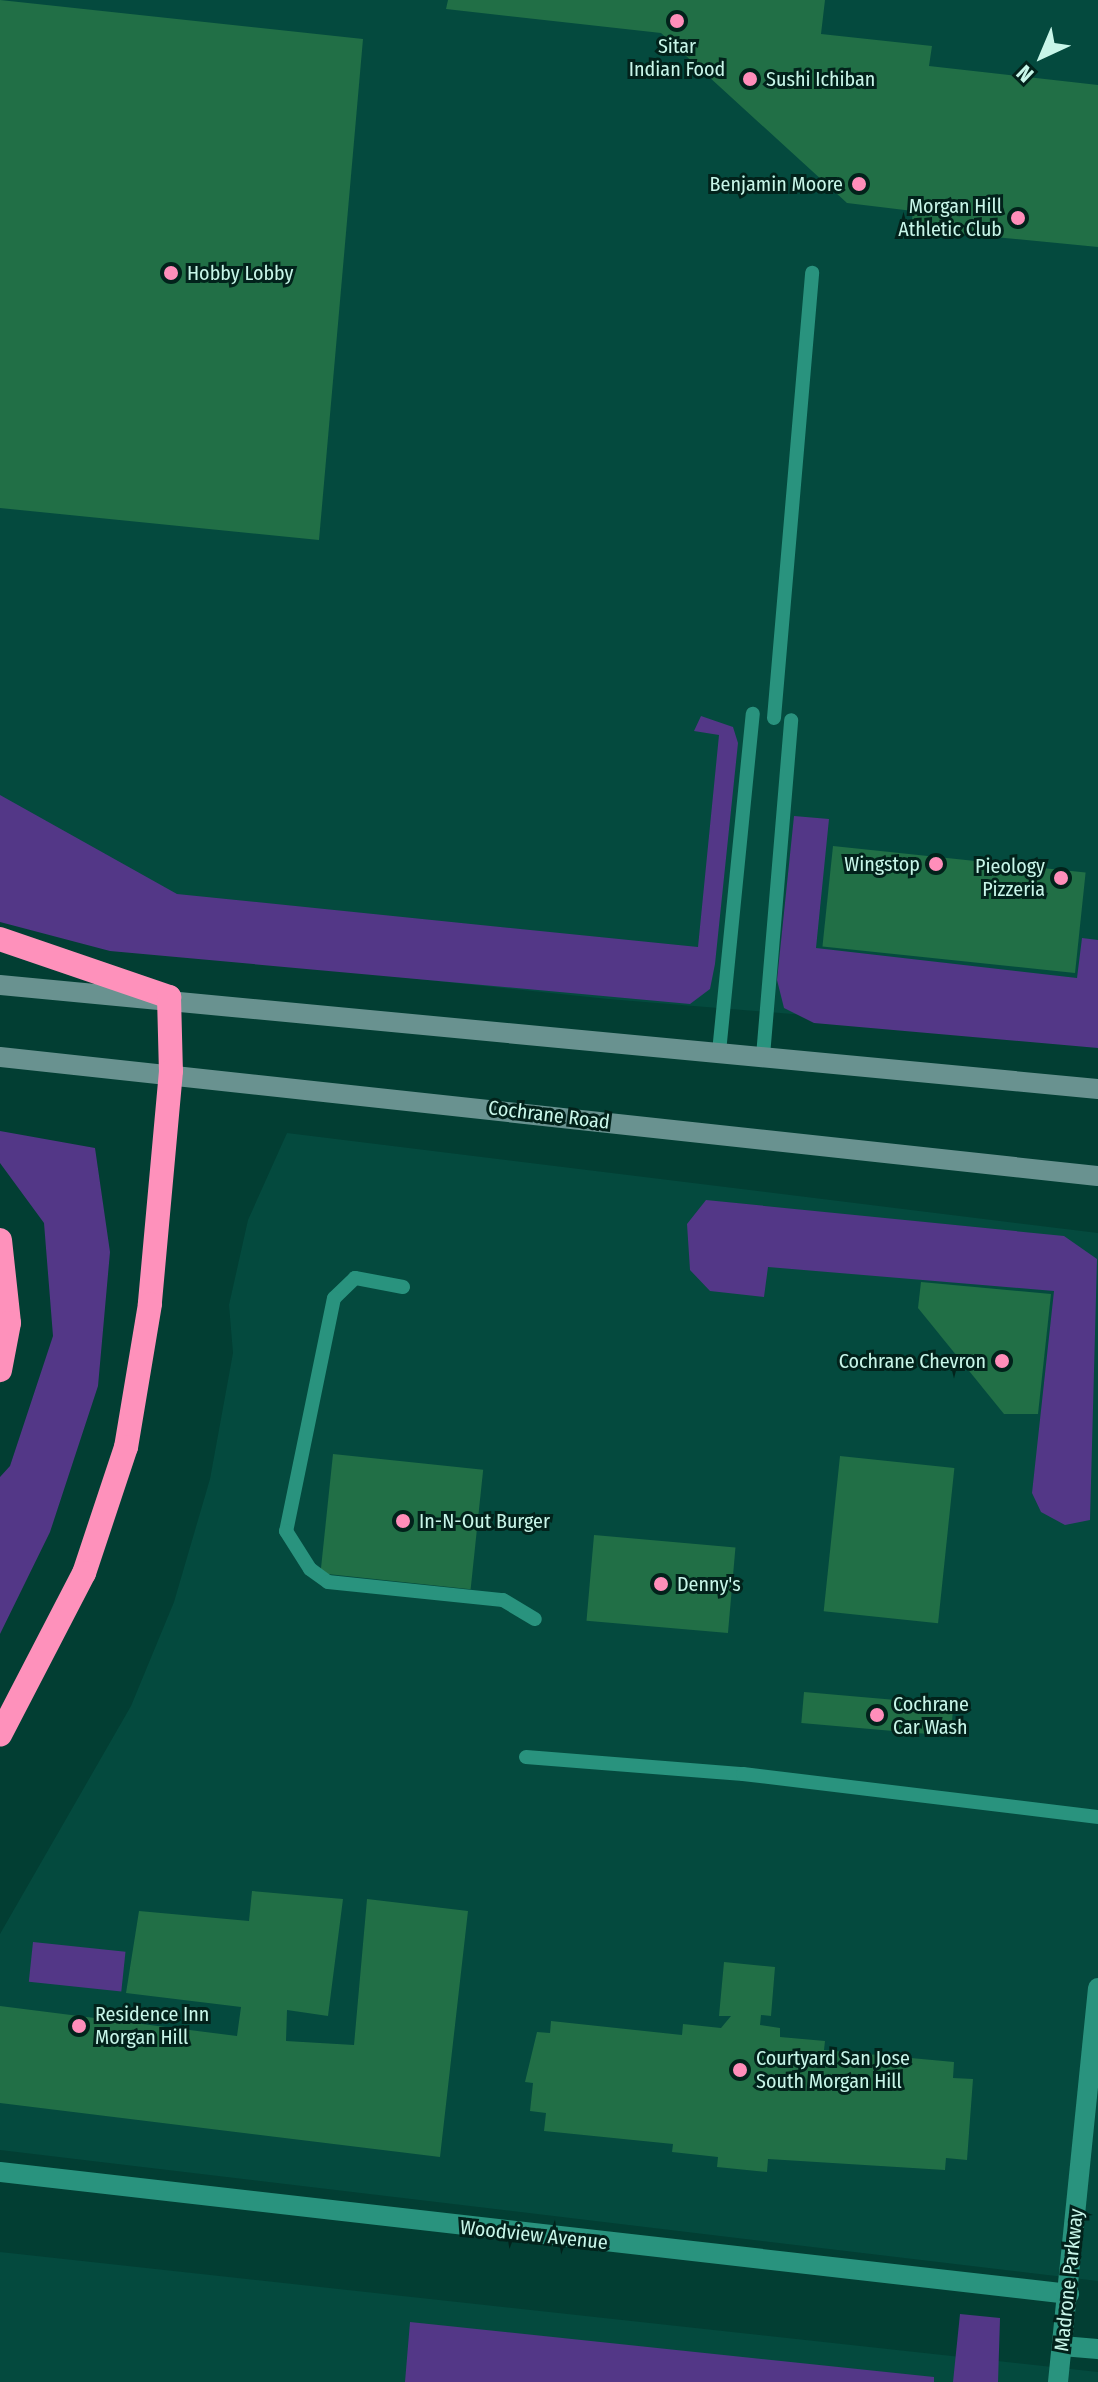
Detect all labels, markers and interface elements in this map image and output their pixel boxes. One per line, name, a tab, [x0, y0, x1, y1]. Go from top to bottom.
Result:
marker: Sitar Indian Food	[668, 12, 686, 30]
north arrow	[1002, 16, 1082, 96]
place label: Sitar Indian Food	[629, 34, 725, 81]
text: N	[1011, 59, 1039, 88]
place label: Sushi Ichiban	[766, 67, 875, 91]
marker: Sushi Ichiban	[741, 70, 759, 88]
place label: Benjamin Moore	[710, 172, 843, 196]
marker: Benjamin Moore	[850, 175, 868, 193]
place label: Morgan Hill Athletic Club	[898, 194, 1002, 241]
marker: Morgan Hill Athletic Club	[1009, 209, 1027, 227]
place label: Hobby Lobby	[187, 261, 294, 285]
marker: Hobby Lobby	[162, 264, 180, 282]
place label: Wingstop	[844, 852, 920, 876]
place label: Pieology Pizzeria	[975, 854, 1045, 901]
marker: Wingstop	[927, 855, 945, 873]
marker: Pieology Pizzeria	[1052, 869, 1070, 887]
street label: Cochrane Road	[487, 1096, 611, 1134]
place label: Cochrane Chevron	[839, 1349, 986, 1373]
marker: Cochrane Chevron	[993, 1352, 1011, 1370]
place label: In-N-Out Burger	[419, 1509, 550, 1533]
marker: In-N-Out Burger	[394, 1512, 412, 1530]
place label: Denny's	[677, 1572, 741, 1596]
marker: Denny's	[652, 1575, 670, 1593]
place label: Cochrane Car Wash	[893, 1692, 969, 1739]
marker: Cochrane Car Wash	[868, 1706, 886, 1724]
place label: Residence Inn Morgan Hill	[95, 2002, 209, 2049]
marker: Residence Inn Morgan Hill	[70, 2017, 88, 2035]
place label: Courtyard San Jose South Morgan Hill	[756, 2046, 910, 2093]
marker: Courtyard San Jose South Morgan Hill	[731, 2061, 749, 2079]
street label: Madrone Parkway	[1050, 2207, 1088, 2353]
street label: Woodview Avenue	[459, 2215, 609, 2255]

